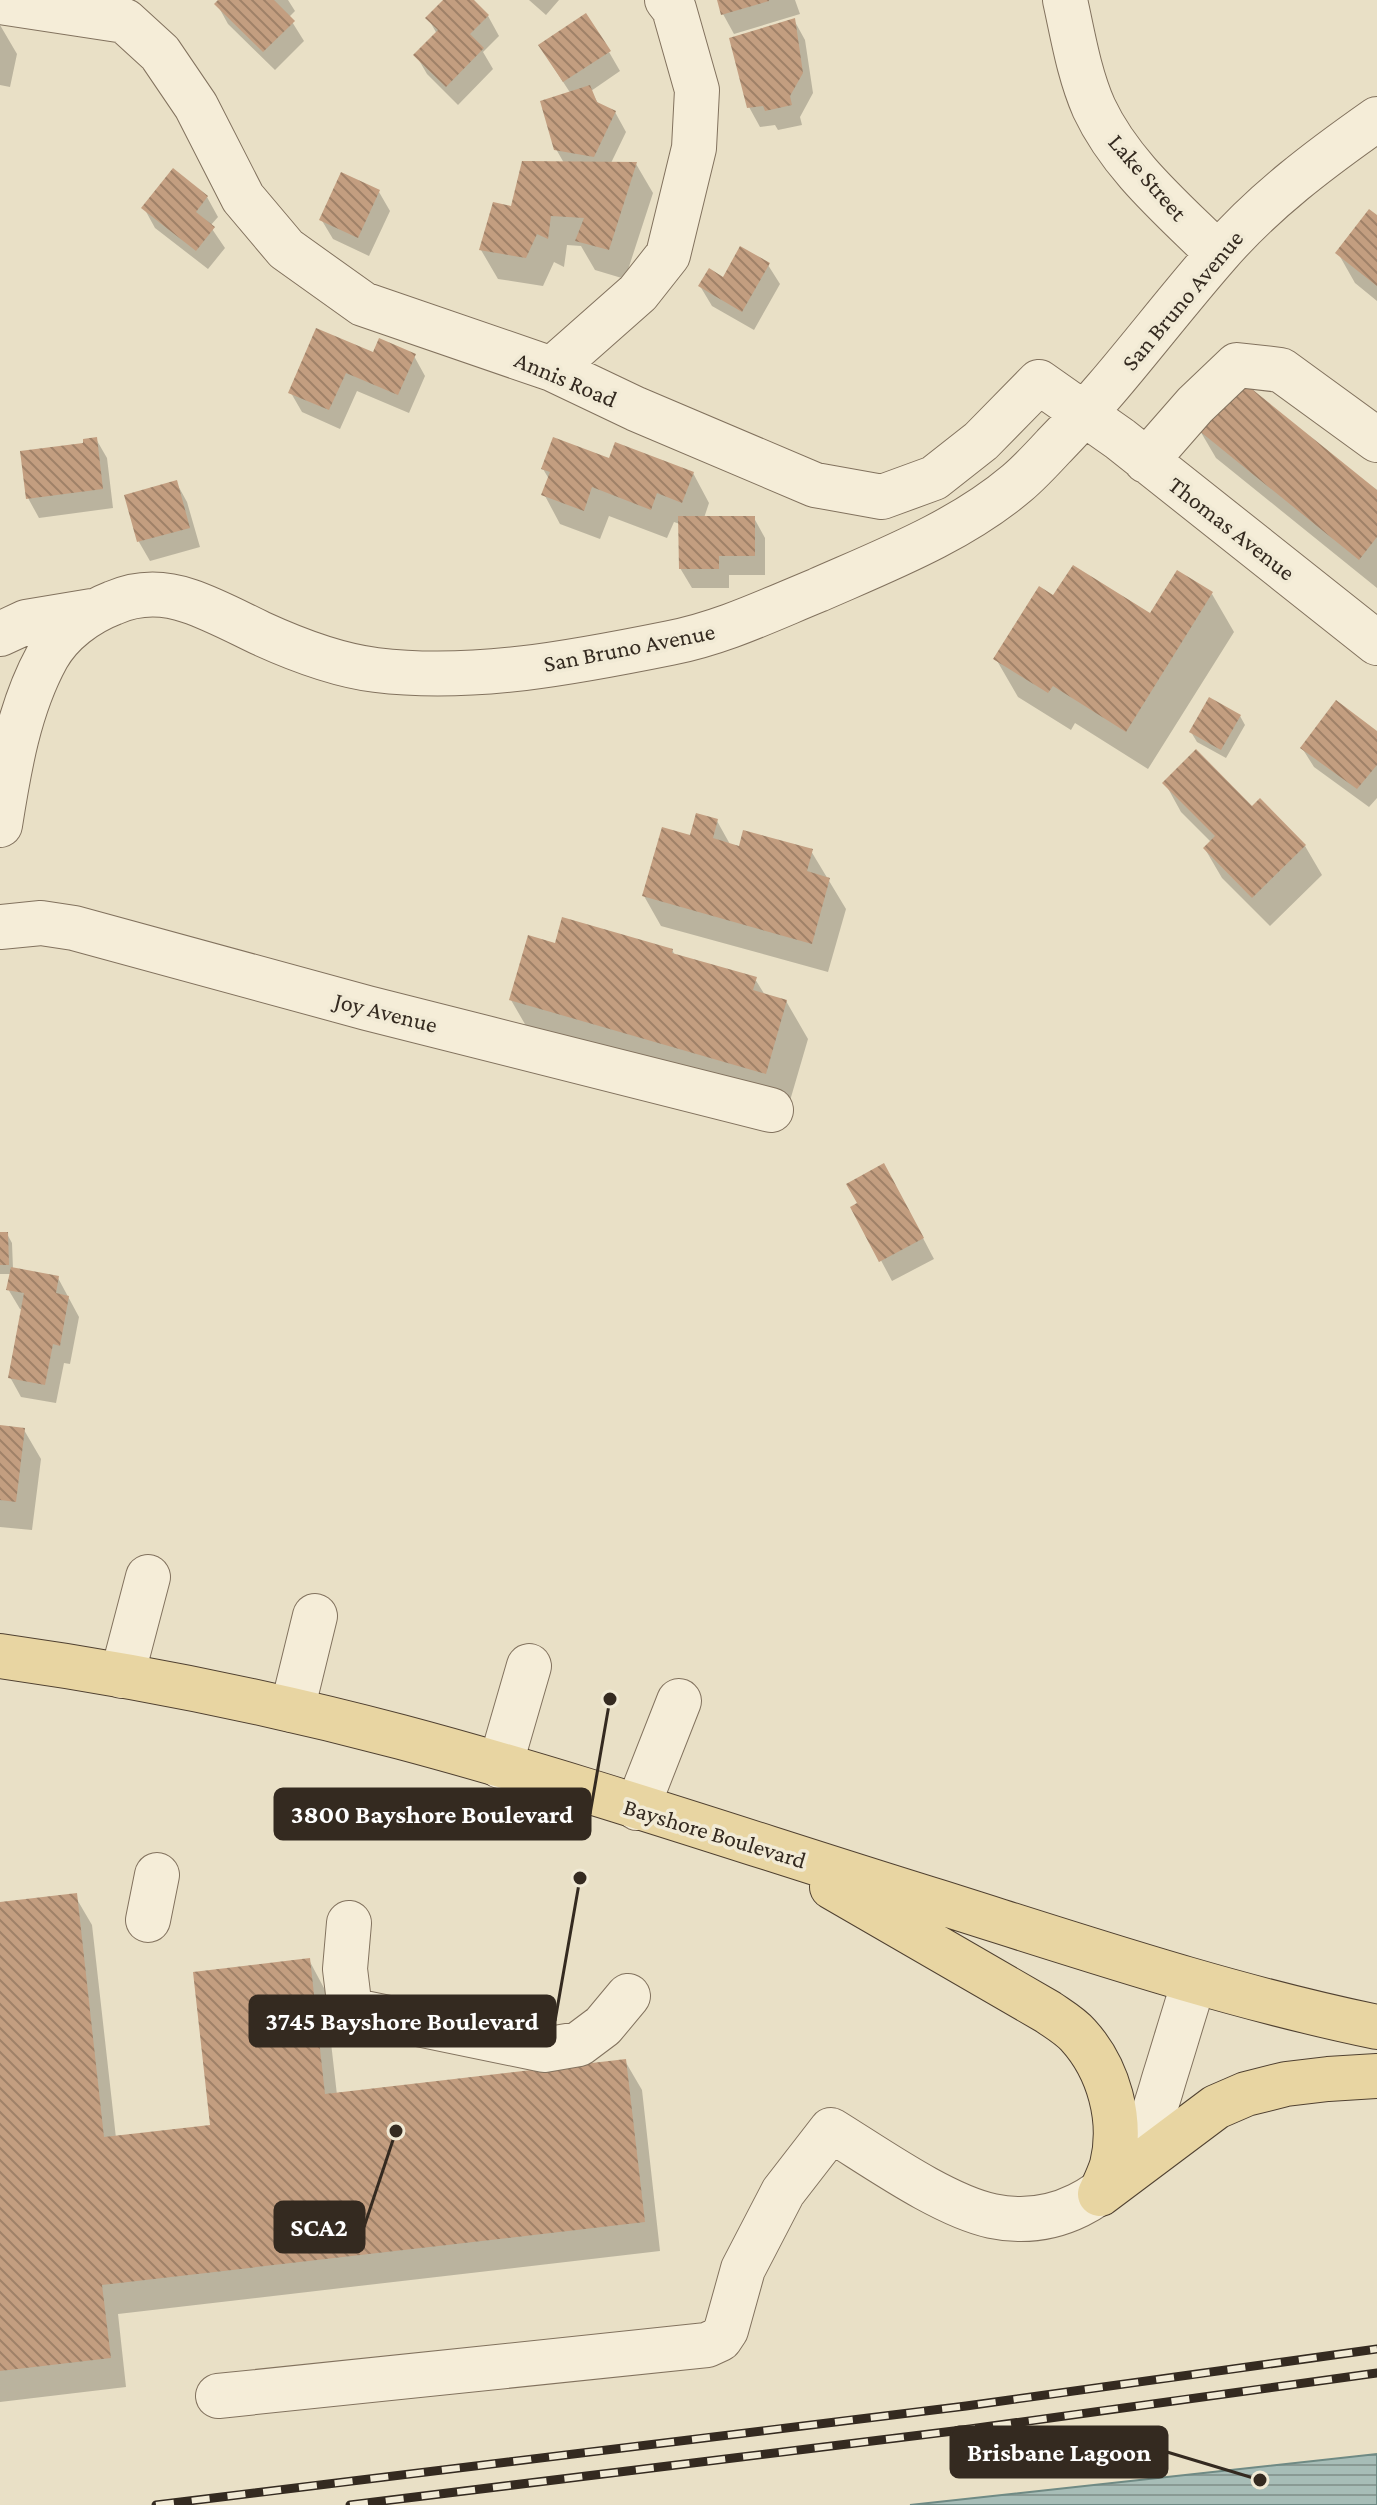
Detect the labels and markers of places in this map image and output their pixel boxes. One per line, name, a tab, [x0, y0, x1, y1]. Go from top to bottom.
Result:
callout: 3800 Bayshore Boulevard	[275, 1789, 590, 1839]
callout: 3745 Bayshore Boulevard	[250, 1996, 555, 2046]
callout: SCA2	[275, 2202, 364, 2252]
callout: Brisbane Lagoon	[951, 2427, 1167, 2477]

